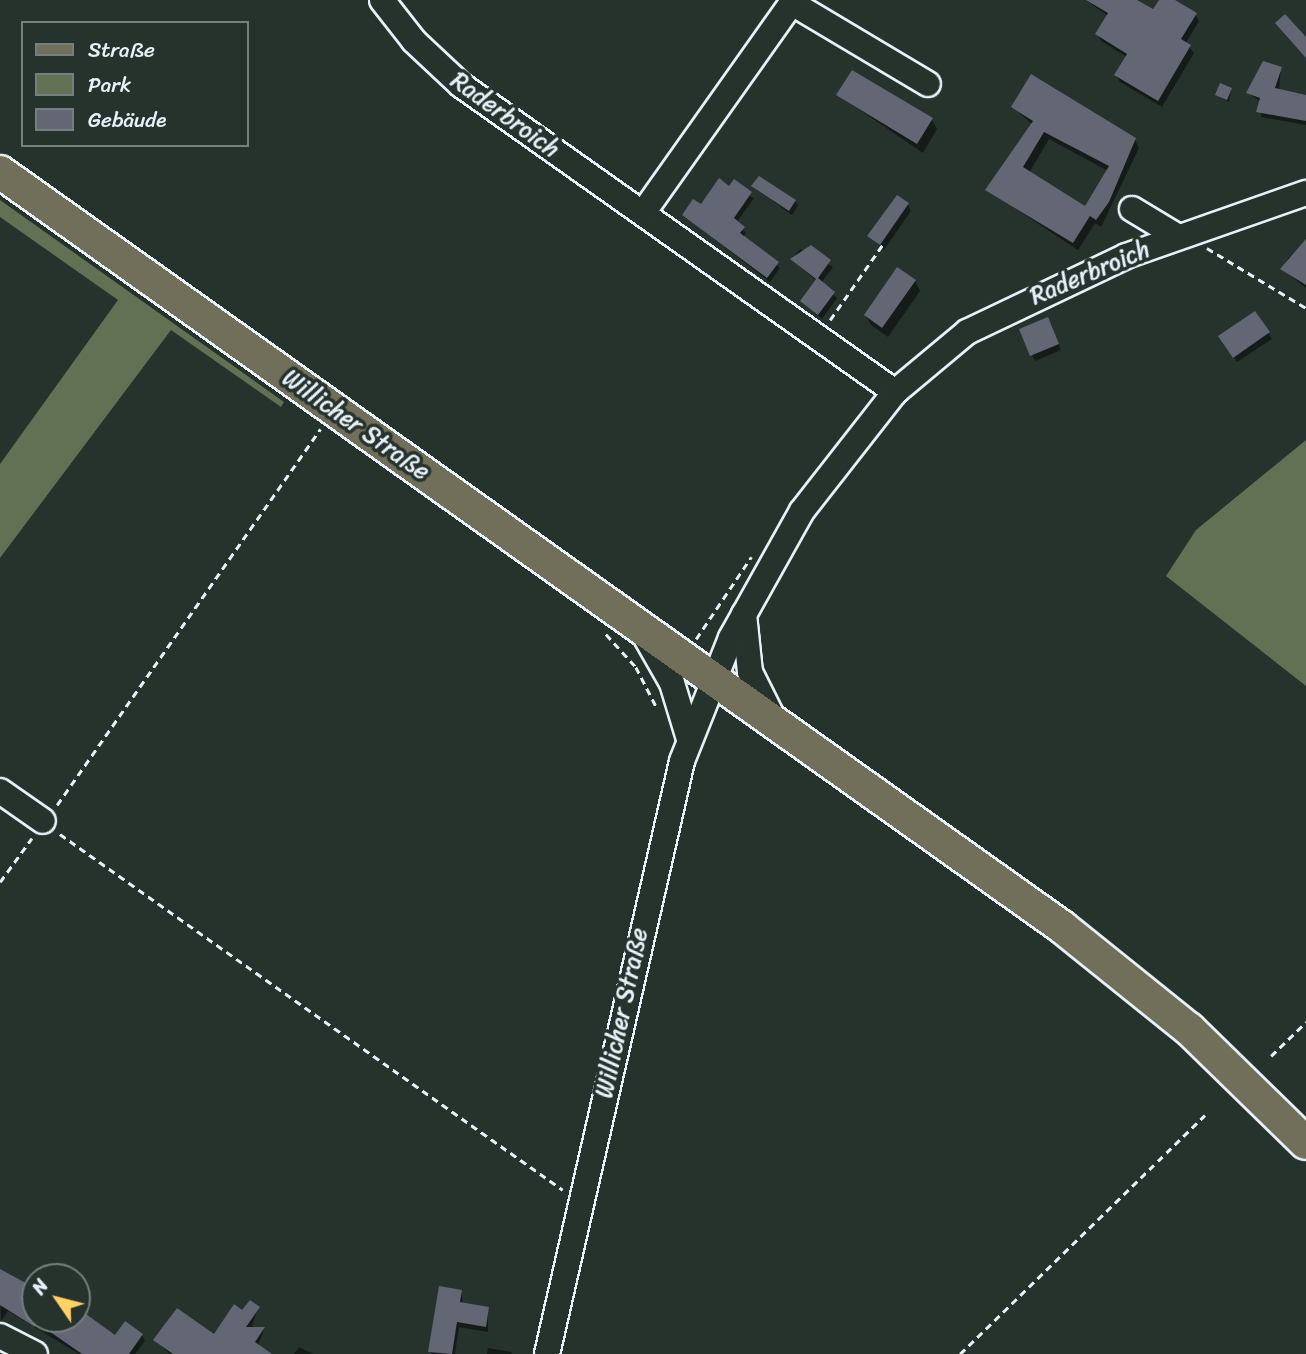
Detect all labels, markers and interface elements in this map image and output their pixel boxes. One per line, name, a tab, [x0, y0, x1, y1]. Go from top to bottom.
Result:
legend	[21, 21, 248, 147]
text: Straße	[88, 31, 155, 69]
text: Park	[88, 66, 131, 104]
street label: Raderbroich	[445, 66, 565, 164]
text: Gebäude	[88, 101, 166, 139]
street label: Raderbroich	[1026, 235, 1154, 311]
street label: Willicher Straße	[276, 363, 436, 487]
street label: Willicher Straße	[590, 925, 654, 1101]
north arrow	[21, 1263, 91, 1333]
text: N	[23, 1272, 57, 1302]

